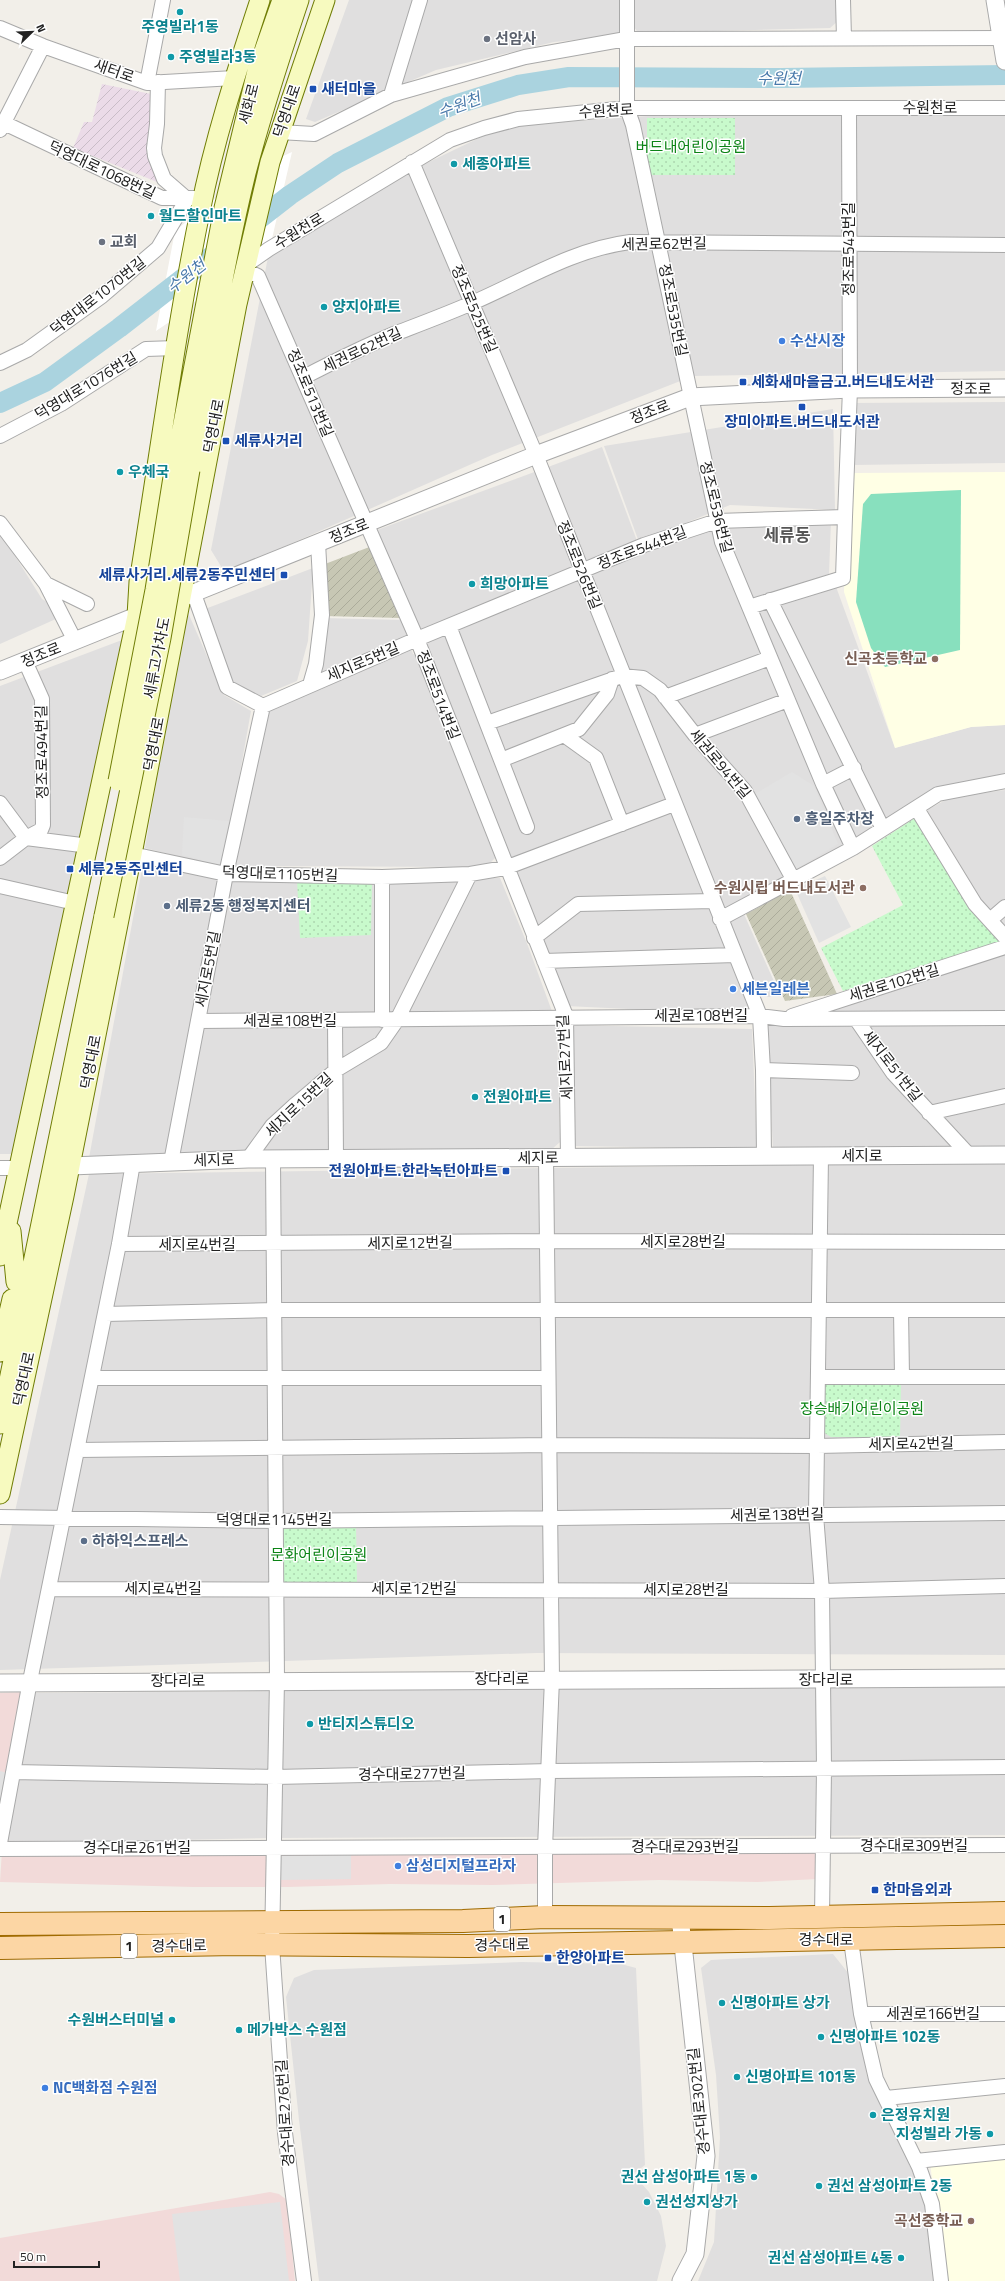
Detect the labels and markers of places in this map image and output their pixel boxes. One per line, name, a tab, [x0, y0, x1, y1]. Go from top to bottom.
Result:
marker: 주영빌라1동	[175, 7, 185, 17]
place label: 주영빌라1동	[141, 15, 219, 38]
place label: 선암사	[495, 27, 537, 50]
marker: 선암사	[482, 34, 492, 44]
place label: 주영빌라3동	[179, 45, 257, 68]
marker: 주영빌라3동	[166, 52, 176, 62]
place label: 새터마을	[321, 77, 376, 100]
marker: 새터마을	[308, 84, 318, 94]
place label: 세종아파트	[462, 152, 531, 175]
marker: 세종아파트	[449, 159, 459, 169]
place label: 월드할인마트	[159, 204, 242, 227]
marker: 월드할인마트	[146, 211, 156, 221]
place label: 교회	[110, 230, 138, 253]
marker: 교회	[97, 237, 107, 247]
place label: 양지아파트	[332, 295, 401, 318]
marker: 양지아파트	[319, 302, 329, 312]
place label: 수산시장	[790, 329, 845, 352]
marker: 수산시장	[777, 336, 787, 346]
place label: 세화새마을금고.버드내도서관	[751, 370, 934, 393]
marker: 세화새마을금고.버드내도서관	[738, 377, 748, 387]
marker: 장미아파트.버드내도서관	[797, 402, 807, 412]
place label: 장미아파트.버드내도서관	[724, 410, 880, 433]
place label: 세류사거리	[234, 429, 303, 452]
marker: 세류사거리	[221, 436, 231, 446]
place label: 우체국	[128, 460, 170, 483]
marker: 우체국	[115, 467, 125, 477]
place label: 세류사거리.세류2동주민센터	[98, 563, 276, 586]
marker: 세류사거리.세류2동주민센터	[279, 570, 289, 580]
place label: 희망아파트	[480, 572, 549, 595]
marker: 희망아파트	[467, 579, 477, 589]
place label: 신곡초등학교	[844, 647, 927, 670]
marker: 신곡초등학교	[930, 654, 940, 664]
place label: 흥일주차장	[805, 807, 874, 830]
marker: 흥일주차장	[792, 814, 802, 824]
place label: 세류2동주민센터	[78, 857, 183, 880]
marker: 세류2동주민센터	[65, 864, 75, 874]
place label: 수원시립 버드내도서관	[714, 876, 855, 899]
marker: 수원시립 버드내도서관	[858, 883, 868, 893]
place label: 세류2동 행정복지센터	[175, 894, 311, 917]
marker: 세류2동 행정복지센터	[162, 901, 172, 911]
place label: 세븐일레븐	[741, 977, 810, 1000]
marker: 세븐일레븐	[728, 984, 738, 994]
place label: 전원아파트	[483, 1085, 552, 1108]
marker: 전원아파트	[470, 1092, 480, 1102]
place label: 전원아파트.한라녹턴아파트	[329, 1159, 498, 1182]
marker: 전원아파트.한라녹턴아파트	[501, 1166, 511, 1176]
place label: 하하익스프레스	[92, 1529, 189, 1552]
marker: 하하익스프레스	[79, 1536, 89, 1546]
place label: 반티지스튜디오	[318, 1712, 415, 1735]
marker: 반티지스튜디오	[305, 1719, 315, 1729]
place label: 삼성디지털프라자	[406, 1854, 517, 1877]
marker: 삼성디지털프라자	[393, 1861, 403, 1871]
place label: 한마음외과	[883, 1878, 952, 1901]
marker: 한마음외과	[870, 1885, 880, 1895]
place label: 한양아파트	[556, 1946, 625, 1969]
marker: 한양아파트	[543, 1953, 553, 1963]
place label: 신명아파트 상가	[730, 1991, 830, 2014]
marker: 신명아파트 상가	[717, 1998, 727, 2008]
place label: 수원버스터미널	[67, 2008, 164, 2031]
marker: 수원버스터미널	[167, 2015, 177, 2025]
place label: 메가박스 수원점	[247, 2018, 347, 2041]
marker: 메가박스 수원점	[234, 2025, 244, 2035]
place label: 신명아파트 102동	[829, 2025, 941, 2048]
marker: 신명아파트 102동	[816, 2032, 826, 2042]
place label: 신명아파트 101동	[745, 2065, 857, 2088]
marker: 신명아파트 101동	[732, 2072, 742, 2082]
place label: NC백화점 수원점	[53, 2076, 158, 2099]
marker: NC백화점 수원점	[40, 2083, 50, 2093]
place label: 은정유치원	[881, 2103, 950, 2126]
marker: 은정유치원	[868, 2110, 878, 2120]
place label: 지성빌라 가동	[896, 2122, 982, 2145]
marker: 지성빌라 가동	[985, 2129, 995, 2139]
place label: 권선 삼성아파트 1동	[621, 2165, 746, 2188]
marker: 권선 삼성아파트 1동	[749, 2172, 759, 2182]
place label: 권선 삼성아파트 2동	[827, 2174, 953, 2197]
marker: 권선 삼성아파트 2동	[814, 2181, 824, 2191]
place label: 권선성지상가	[655, 2190, 738, 2213]
marker: 권선성지상가	[642, 2197, 652, 2207]
place label: 곡선중학교	[894, 2209, 963, 2232]
marker: 곡선중학교	[966, 2216, 976, 2226]
place label: 권선 삼성아파트 4동	[768, 2246, 893, 2269]
marker: 권선 삼성아파트 4동	[896, 2253, 906, 2263]

